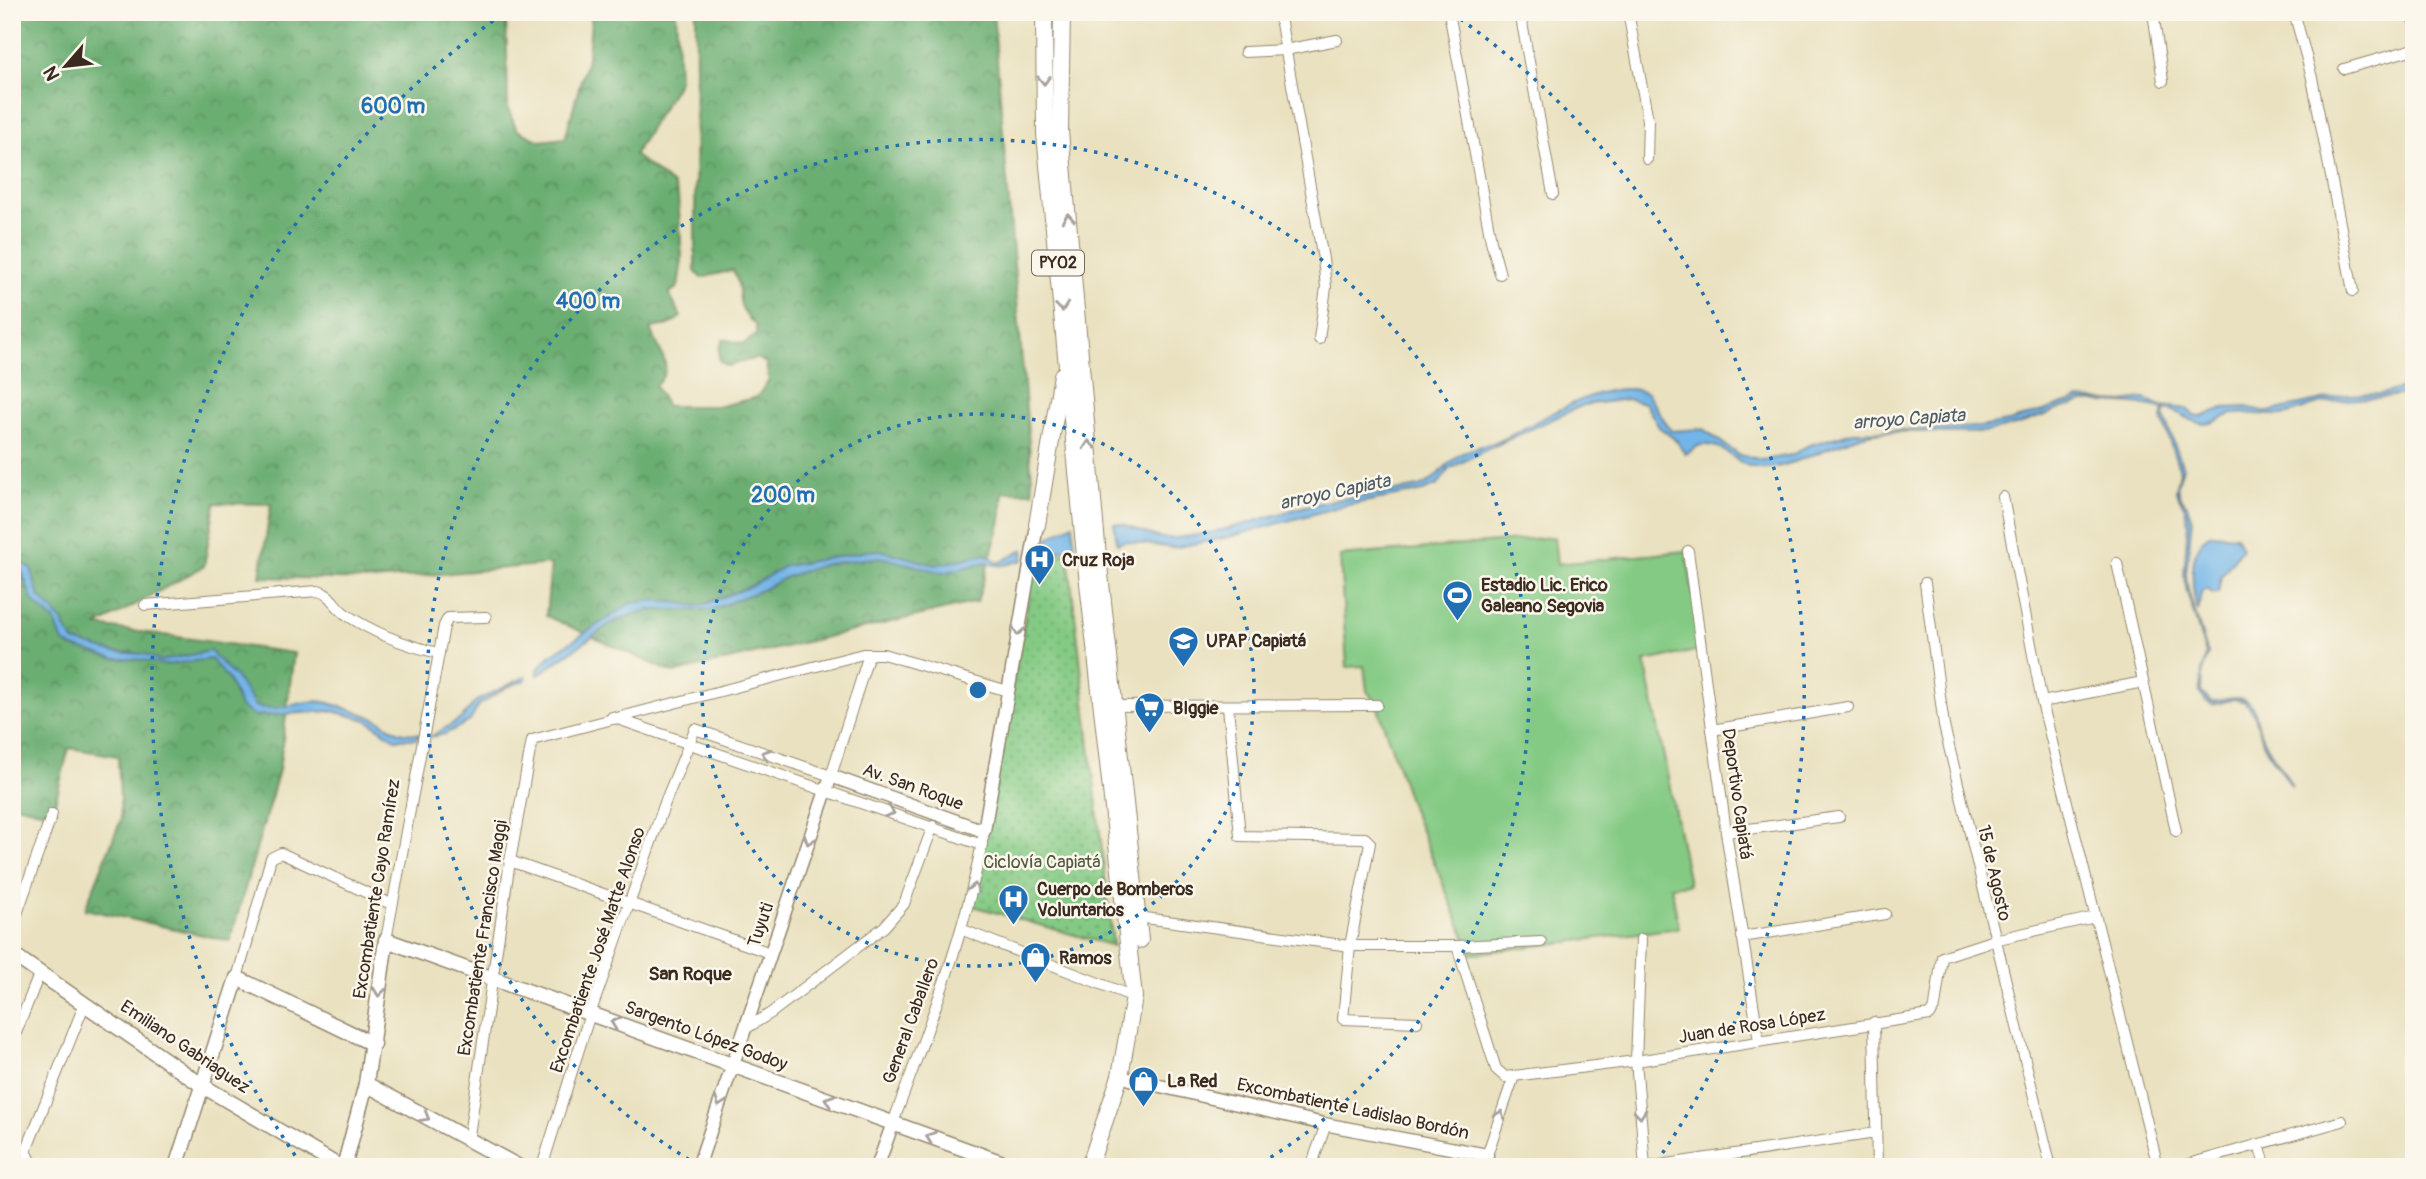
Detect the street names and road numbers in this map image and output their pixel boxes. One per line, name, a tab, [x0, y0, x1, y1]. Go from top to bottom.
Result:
road number: PY02	[1032, 250, 1084, 276]
street label: Deportivo Capiatá	[1716, 727, 1758, 861]
street label: Av. San Roque	[860, 758, 967, 816]
street label: Excombatiente Cayo Ramírez	[348, 777, 406, 1001]
street label: Excombatiente Francisco Maggi	[453, 818, 513, 1058]
street label: 15 de Agosto	[1972, 823, 2016, 924]
street label: Excombatiente José Matte Alonso	[545, 824, 651, 1076]
street label: Tuyuti	[743, 900, 779, 950]
street label: General Caballero	[878, 955, 945, 1087]
street label: Emiliano Gabriaguez	[116, 995, 254, 1099]
street label: Sargento López Godoy	[621, 996, 791, 1076]
street label: Juan de Rosa López	[1677, 1003, 1827, 1049]
street label: Excombatiente Ladislao Bordón	[1235, 1073, 1471, 1145]

